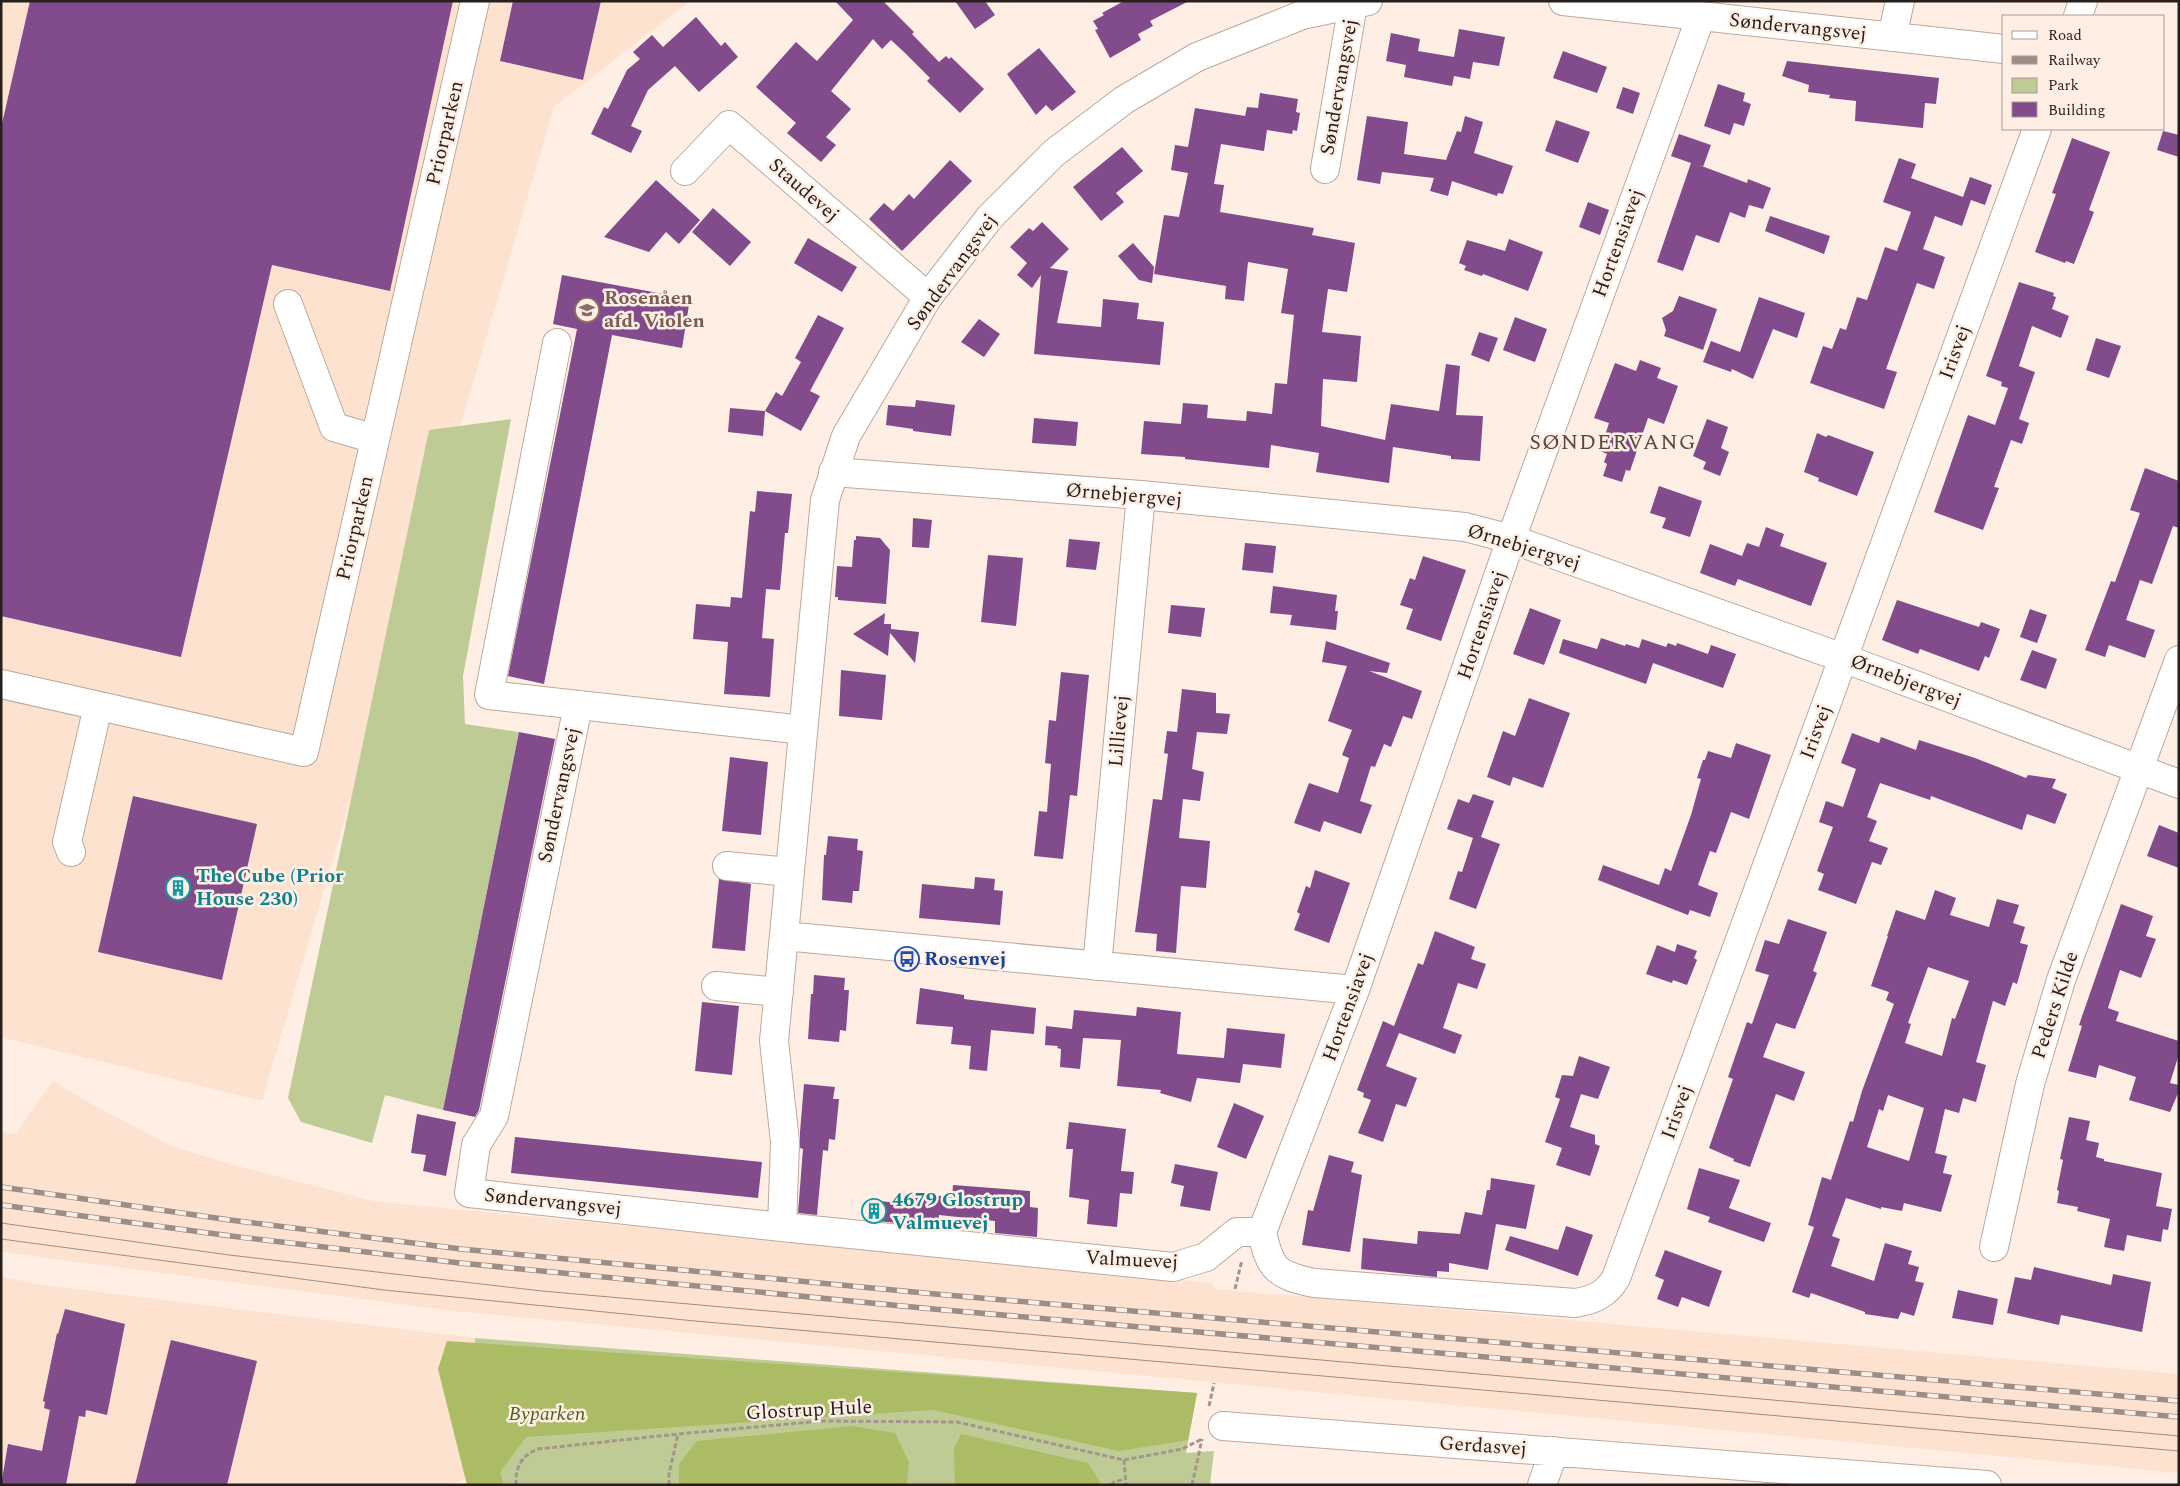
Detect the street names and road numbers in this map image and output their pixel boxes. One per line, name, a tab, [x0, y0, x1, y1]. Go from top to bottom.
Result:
street label: Søndervangsvej	[1728, 5, 1868, 49]
street label: Søndervangsvej	[1312, 16, 1366, 158]
street label: Priorparken	[418, 78, 472, 188]
street label: Staudevej	[762, 151, 846, 229]
street label: Hortensiavej	[1584, 184, 1652, 302]
street label: Søndervangsvej	[899, 207, 1005, 337]
street label: Irisvej	[1931, 320, 1979, 384]
street label: Priorparken	[328, 473, 382, 583]
street label: Ørnebjergvej	[1064, 475, 1184, 515]
street label: Ørnebjergvej	[1464, 516, 1584, 578]
street label: Hortensiavej	[1449, 566, 1515, 684]
street label: Ørnebjergvej	[1846, 646, 1966, 716]
street label: Lillievej	[1101, 694, 1137, 768]
street label: Irisvej	[1792, 700, 1840, 764]
street label: Søndervangsvej	[530, 724, 588, 866]
street label: Peders Kilde	[2023, 947, 2087, 1063]
street label: Hortensiavej	[1314, 948, 1382, 1066]
street label: Irisvej	[1653, 1080, 1701, 1144]
street label: Søndervangsvej	[483, 1180, 623, 1224]
street label: Valmuevej	[1085, 1243, 1179, 1277]
street label: Glostrup Hule	[745, 1392, 873, 1428]
street label: Gerdasvej	[1438, 1428, 1528, 1464]

